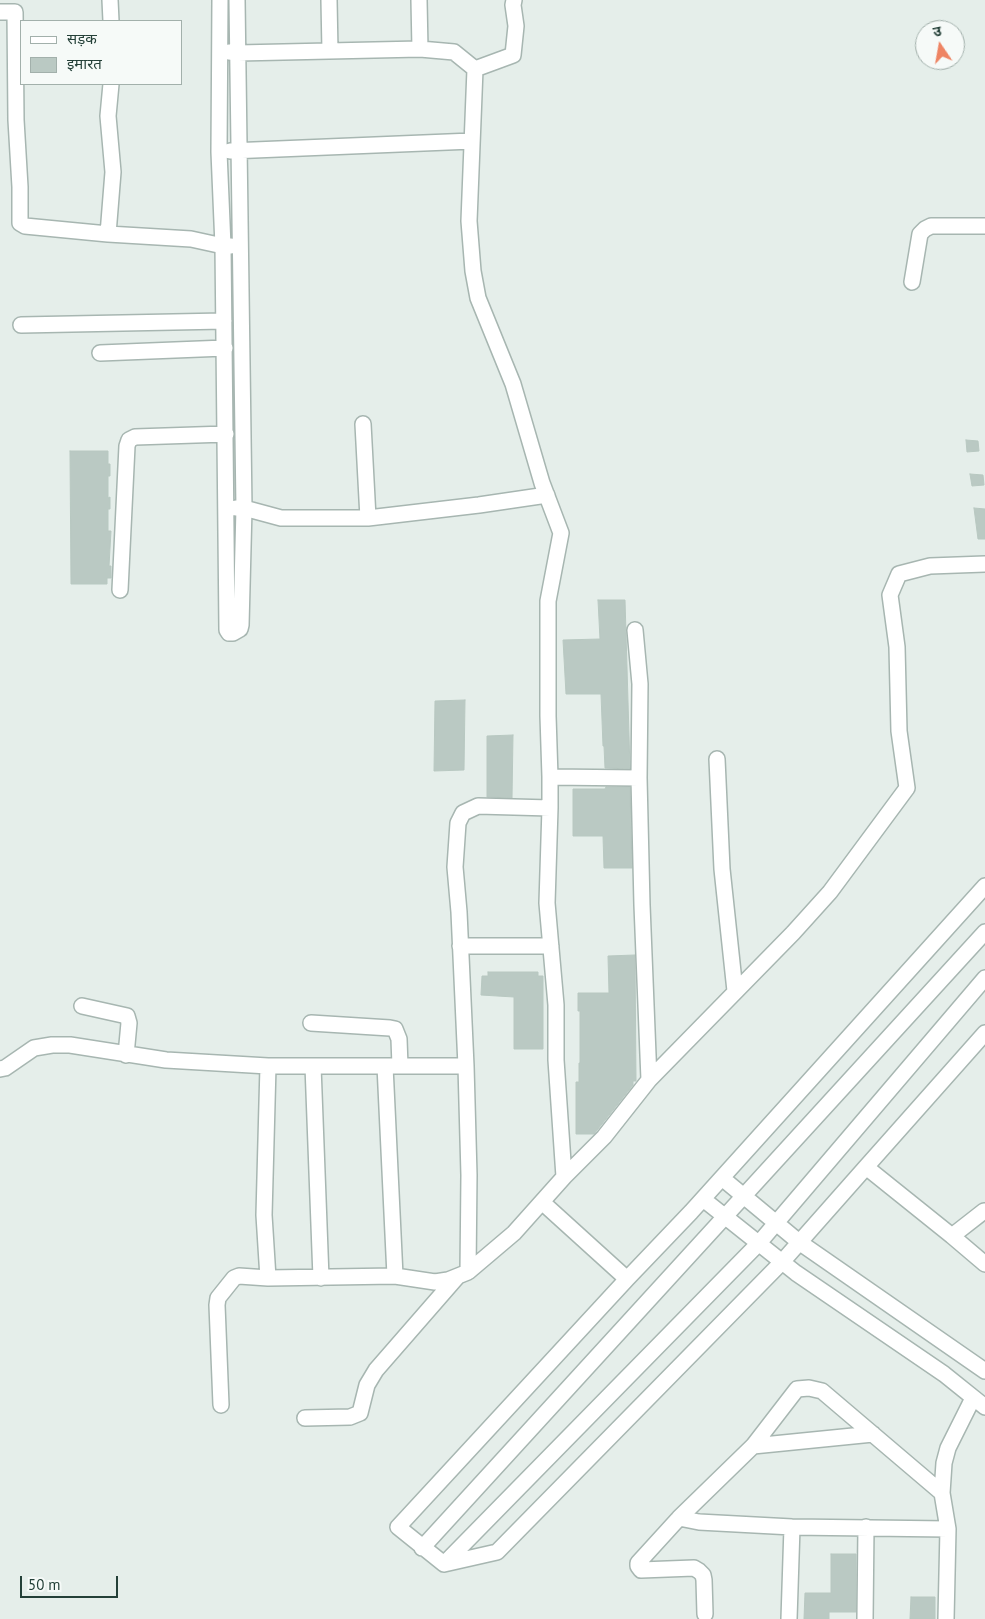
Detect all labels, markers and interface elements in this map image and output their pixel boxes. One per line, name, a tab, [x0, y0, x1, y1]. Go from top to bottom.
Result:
legend	[20, 20, 182, 85]
north arrow	[915, 20, 965, 70]
text: उ	[931, 22, 943, 41]
text: सड़क	[67, 29, 97, 48]
text: इमारत	[67, 54, 102, 73]
scale bar	[22, 1566, 120, 1598]
text: 50 m	[28, 1575, 61, 1594]

